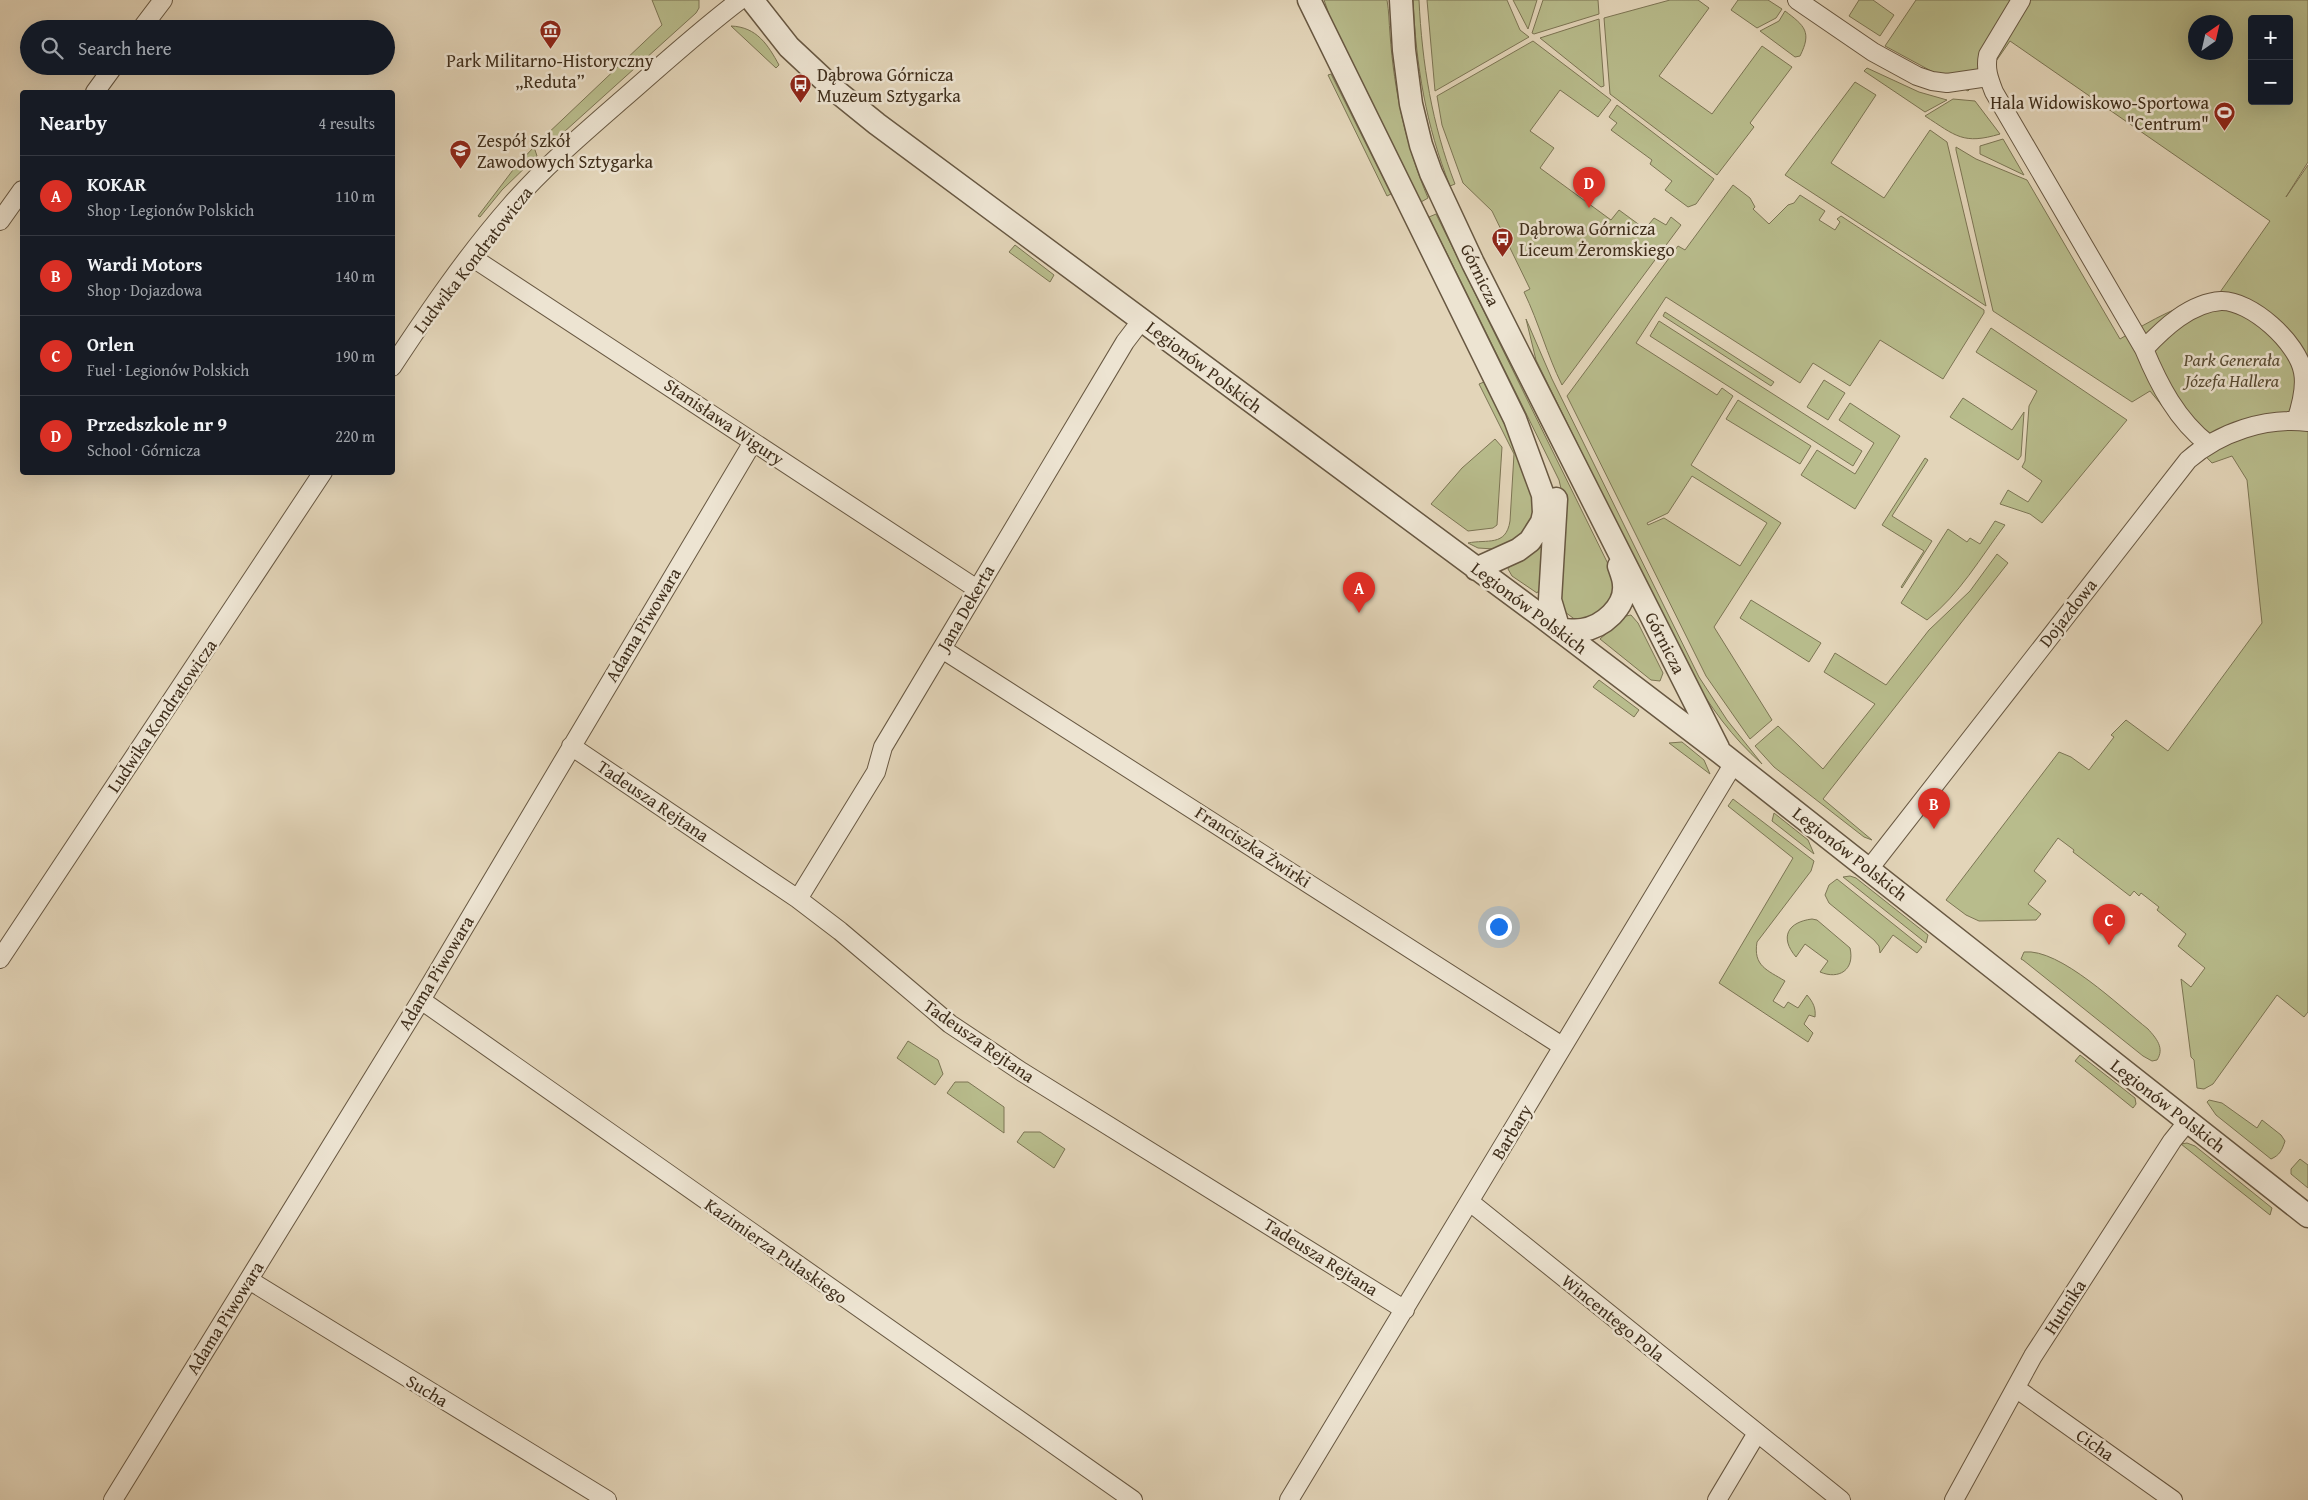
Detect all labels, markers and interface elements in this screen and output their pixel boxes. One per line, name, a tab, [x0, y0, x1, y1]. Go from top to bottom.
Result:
north arrow	[2188, 15, 2233, 60]
map controls	[2248, 15, 2293, 105]
button: +	[2248, 15, 2293, 60]
museum icon: Park Militarno-Historyczny „Reduta”	[538, 19, 562, 50]
search box	[20, 20, 395, 75]
icon: search	[38, 34, 66, 62]
text: Search here	[78, 34, 172, 62]
place label: Park Militarno-Historyczny „Reduta”	[446, 47, 654, 95]
button: −	[2248, 60, 2293, 105]
place label: Dąbrowa Górnicza Muzeum Sztygarka	[817, 61, 961, 109]
bus stop icon: Dąbrowa Górnicza Muzeum Sztygarka	[789, 73, 813, 104]
place label: Hala Widowiskowo-Sportowa "Centrum"	[1990, 89, 2209, 137]
sports icon: Hala Widowiskowo-Sportowa "Centrum"	[2213, 101, 2237, 132]
text: Nearby	[40, 107, 107, 138]
text: 4 results	[318, 111, 375, 135]
place label: Zespół Szkół Zawodowych Sztygarka	[477, 127, 654, 175]
school or university icon: Zespół Szkół Zawodowych Sztygarka	[449, 139, 473, 170]
pin: D	[1573, 167, 1605, 208]
text: KOKAR	[87, 170, 146, 198]
street label: Ludwika Kondratowicza	[406, 180, 539, 339]
text: A	[51, 184, 61, 208]
text: 110 m	[335, 184, 375, 208]
text: Shop · Legionów Polskich	[87, 198, 254, 222]
place label: Dąbrowa Górnicza Liceum Żeromskiego	[1519, 215, 1675, 263]
bus stop icon: Dąbrowa Górnicza Liceum Żeromskiego	[1491, 227, 1515, 258]
street label: Górnicza	[1454, 239, 1507, 311]
text: Wardi Motors	[87, 250, 202, 278]
text: B	[51, 264, 61, 288]
text: 140 m	[335, 264, 375, 288]
text: Shop · Dojazdowa	[87, 278, 202, 302]
street label: Legionów Polskich	[1140, 314, 1268, 419]
text: Orlen	[87, 330, 134, 358]
text: C	[51, 344, 61, 368]
text: 190 m	[335, 344, 375, 368]
park label: Park Generała Józefa Hallera	[2182, 346, 2281, 394]
text: Fuel · Legionów Polskich	[87, 358, 249, 382]
street label: Stanisława Wigury	[659, 371, 790, 472]
text: Przedszkole nr 9	[87, 410, 227, 438]
text: D	[51, 424, 61, 448]
text: 220 m	[335, 424, 375, 448]
text: School · Górnicza	[87, 438, 201, 462]
street label: Legionów Polskich	[1465, 555, 1593, 660]
street label: Jana Dekerta	[929, 559, 1001, 658]
street label: Adama Piwowara	[598, 562, 688, 687]
pin: A	[1343, 572, 1375, 613]
street label: Dojazdowa	[2032, 572, 2103, 653]
street label: Górnicza	[1638, 607, 1693, 679]
street label: Ludwika Kondratowicza	[100, 633, 223, 798]
street label: Tadeusza Rejtana	[592, 753, 715, 848]
pin: B	[1918, 788, 1950, 829]
street label: Franciszka Żwirki	[1190, 799, 1317, 894]
street label: Legionów Polskich	[1787, 800, 1914, 907]
pin: C	[2093, 904, 2125, 945]
street label: Adama Piwowara	[391, 910, 481, 1035]
your location	[1486, 914, 1512, 940]
street label: Tadeusza Rejtana	[918, 992, 1041, 1089]
street label: Legionów Polskich	[2105, 1052, 2232, 1159]
street label: Barbary	[1484, 1099, 1539, 1165]
street label: Kazimierza Pułaskiego	[699, 1191, 853, 1310]
street label: Tadeusza Rejtana	[1259, 1211, 1384, 1303]
street label: Adama Piwowara	[179, 1255, 270, 1380]
street label: Wincentego Pola	[1556, 1267, 1671, 1368]
street label: Hutnika	[2037, 1273, 2093, 1340]
street label: Sucha	[401, 1367, 454, 1414]
street label: Cicha	[2071, 1422, 2120, 1468]

